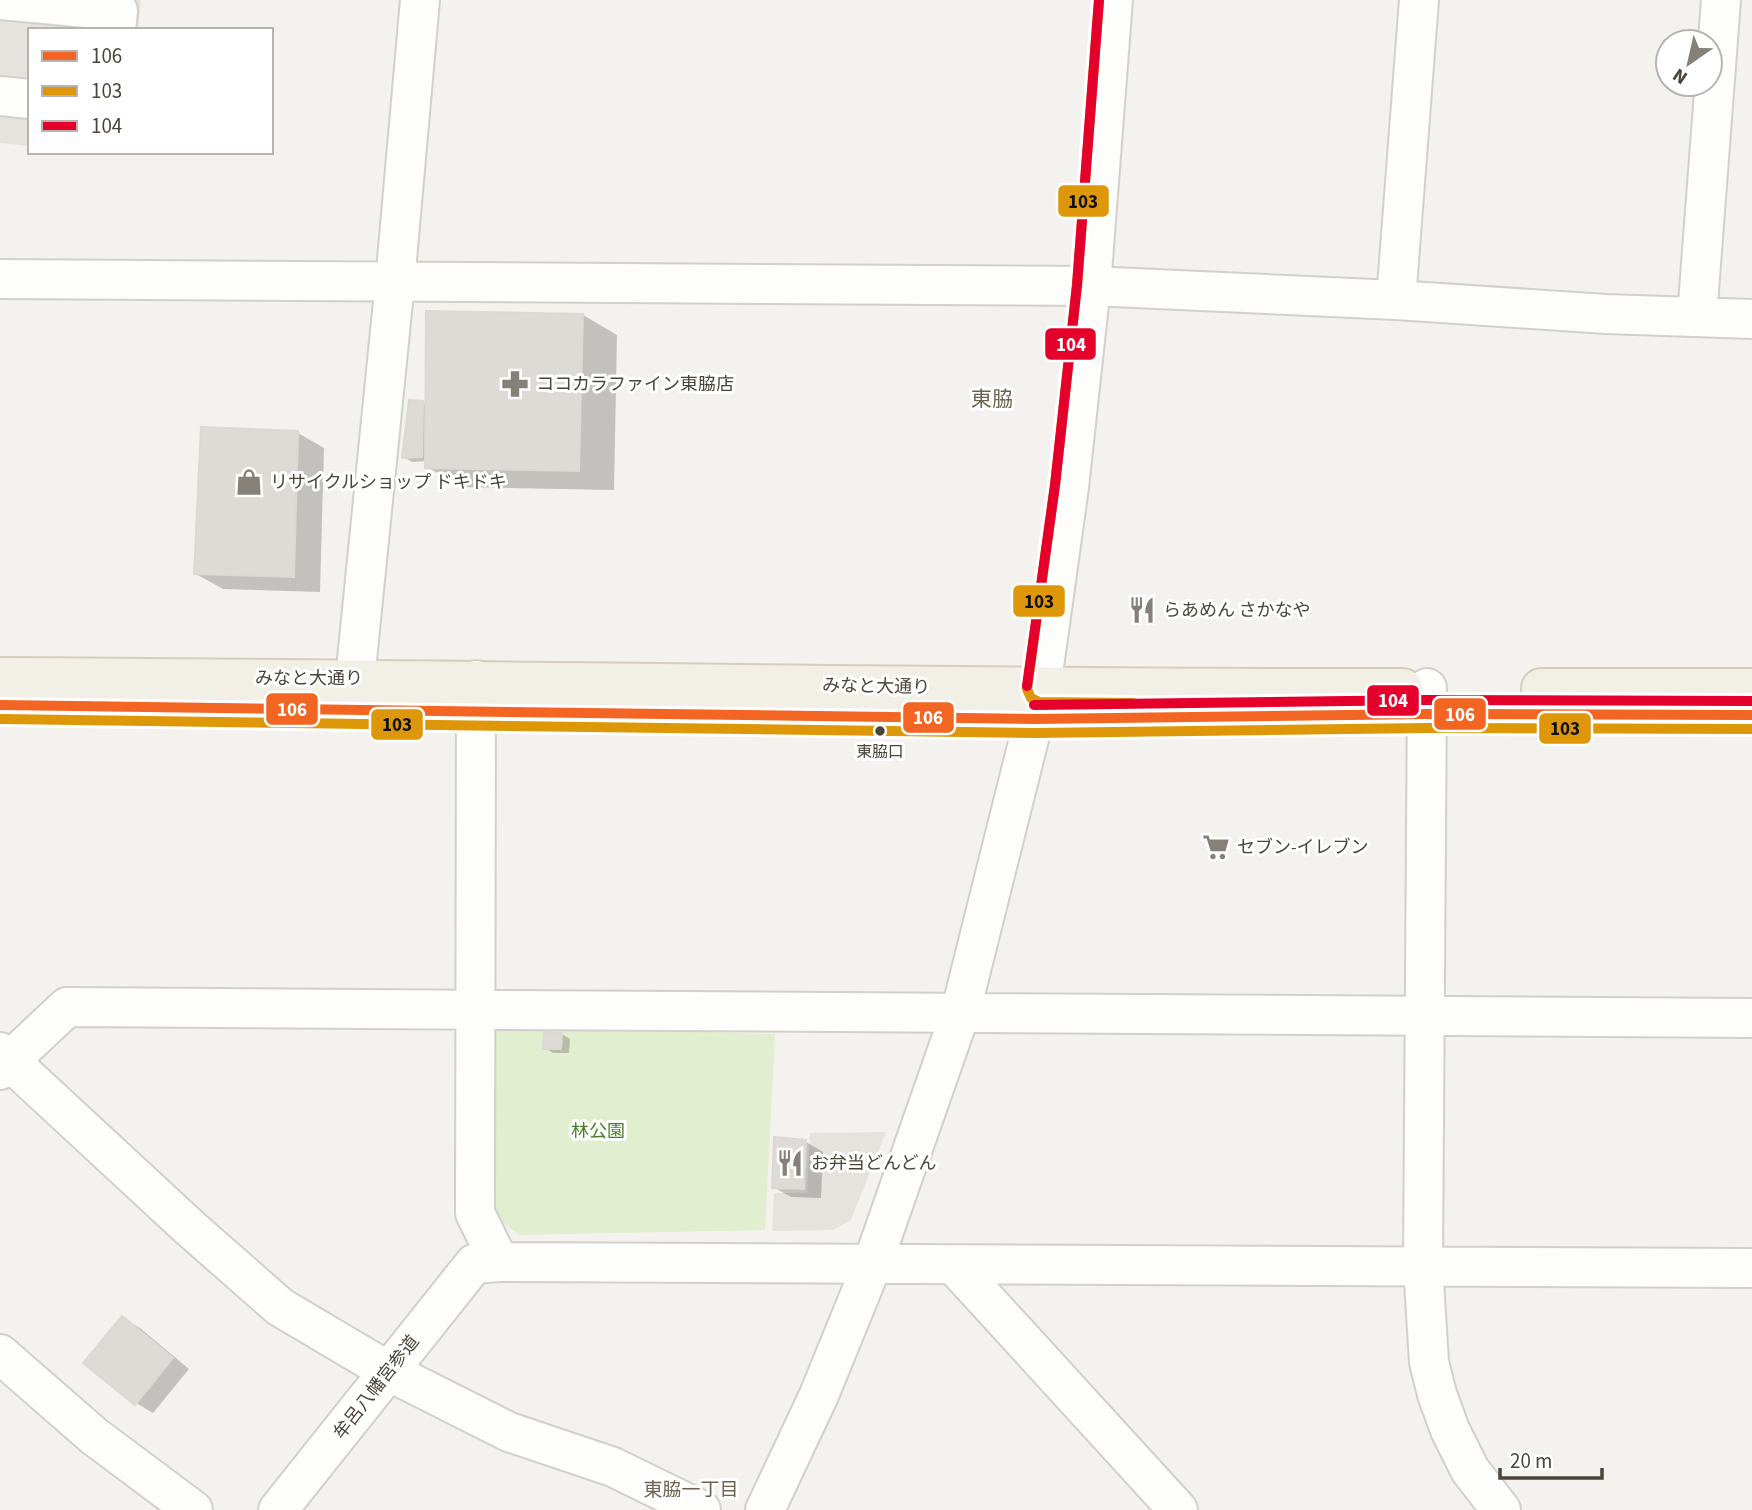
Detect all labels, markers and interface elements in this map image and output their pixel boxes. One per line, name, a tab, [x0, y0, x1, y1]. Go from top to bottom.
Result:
legend	[28, 28, 273, 154]
north arrow	[1654, 28, 1724, 98]
text: 106	[91, 41, 122, 71]
text: N	[1668, 61, 1693, 91]
text: 103	[91, 76, 122, 106]
text: 104	[91, 111, 122, 141]
line badge: 103	[1057, 184, 1110, 218]
text: 103	[1068, 189, 1098, 216]
line badge: 104	[1044, 327, 1097, 361]
text: 104	[1056, 332, 1086, 359]
pharmacy icon: ココカラファイン東脇店	[500, 369, 530, 399]
place label: ココカラファイン東脇店	[536, 372, 734, 397]
district label: 東脇	[971, 384, 1013, 414]
shop icon: リサイクルショップ ドキドキ	[234, 467, 264, 497]
place label: リサイクルショップ ドキドキ	[270, 470, 507, 495]
line badge: 103	[1012, 584, 1066, 618]
text: 103	[1024, 589, 1054, 616]
restaurant icon: らあめん さかなや	[1127, 595, 1157, 625]
place label: らあめん さかなや	[1163, 598, 1311, 623]
street label: みなと大通り	[255, 666, 363, 691]
street label: みなと大通り	[822, 673, 930, 700]
line badge: 104	[1366, 684, 1420, 717]
text: 104	[1378, 688, 1408, 715]
line badge: 106	[265, 692, 319, 726]
text: 106	[277, 697, 307, 724]
line badge: 106	[1433, 697, 1487, 731]
line badge: 106	[902, 701, 955, 734]
text: 106	[1445, 702, 1475, 729]
text: 106	[913, 705, 943, 732]
line badge: 103	[370, 708, 424, 741]
text: 103	[382, 712, 412, 739]
line badge: 103	[1538, 712, 1592, 745]
text: 103	[1550, 716, 1580, 743]
marker: 東脇口	[873, 724, 887, 738]
place label: 東脇口	[856, 741, 904, 763]
supermarket icon: セブン-イレブン	[1201, 832, 1231, 862]
place label: セブン-イレブン	[1237, 835, 1369, 860]
park label: 林公園	[571, 1119, 625, 1144]
restaurant icon: お弁当どんどん	[775, 1148, 805, 1178]
place label: お弁当どんどん	[811, 1151, 936, 1176]
street label: 牟呂八幡宮参道	[328, 1330, 425, 1445]
scale bar	[1500, 1436, 1602, 1480]
text: 20 m	[1510, 1446, 1552, 1476]
district label: 東脇一丁目	[643, 1477, 739, 1504]

